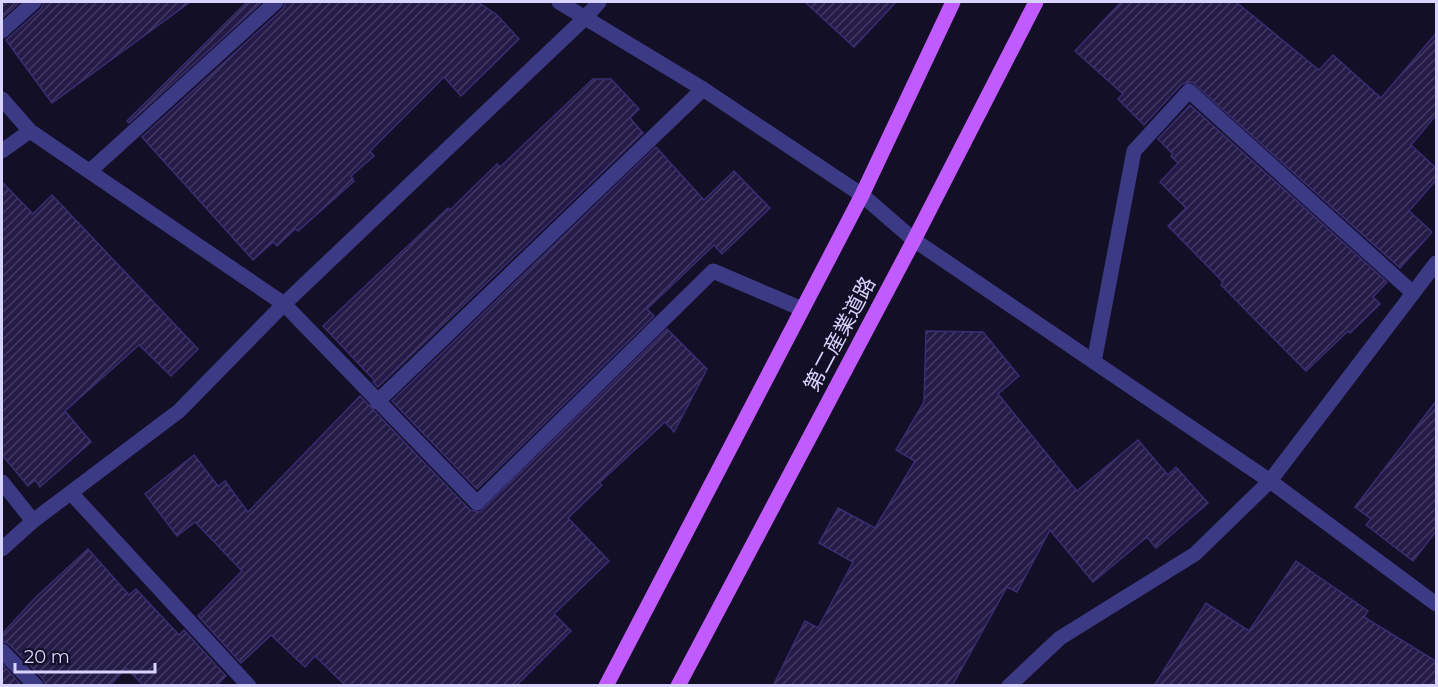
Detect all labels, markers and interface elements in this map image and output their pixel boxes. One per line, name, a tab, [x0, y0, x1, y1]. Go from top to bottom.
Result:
street label: 第二産業道路	[799, 272, 880, 395]
scale bar	[15, 636, 154, 674]
text: 20 m	[24, 646, 70, 668]

